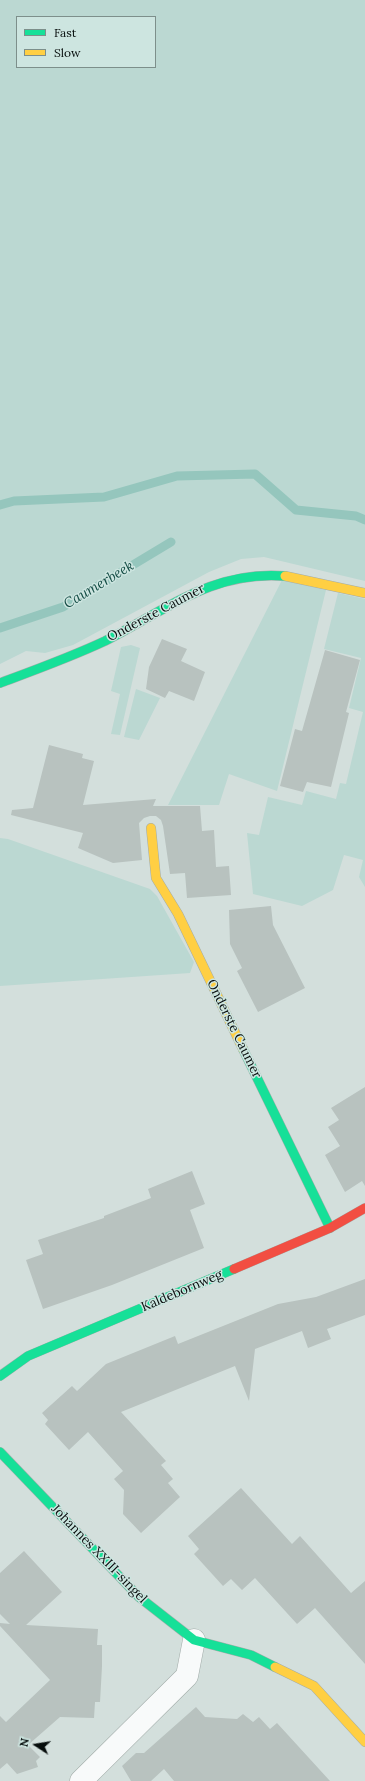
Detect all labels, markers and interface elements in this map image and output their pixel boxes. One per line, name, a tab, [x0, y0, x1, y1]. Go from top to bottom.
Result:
legend	[16, 16, 156, 68]
text: Fast	[54, 25, 77, 40]
text: Slow	[54, 45, 81, 60]
water label: Caumerbeek	[61, 558, 137, 612]
street label: Onderste Caumer	[105, 581, 207, 645]
street label: Onderste Caumer	[203, 977, 265, 1081]
street label: Kaldebornweg	[139, 1267, 225, 1315]
street label: Johannes XXIII-singel	[48, 1501, 150, 1607]
north arrow	[16, 1725, 56, 1765]
text: N	[17, 1737, 32, 1748]

